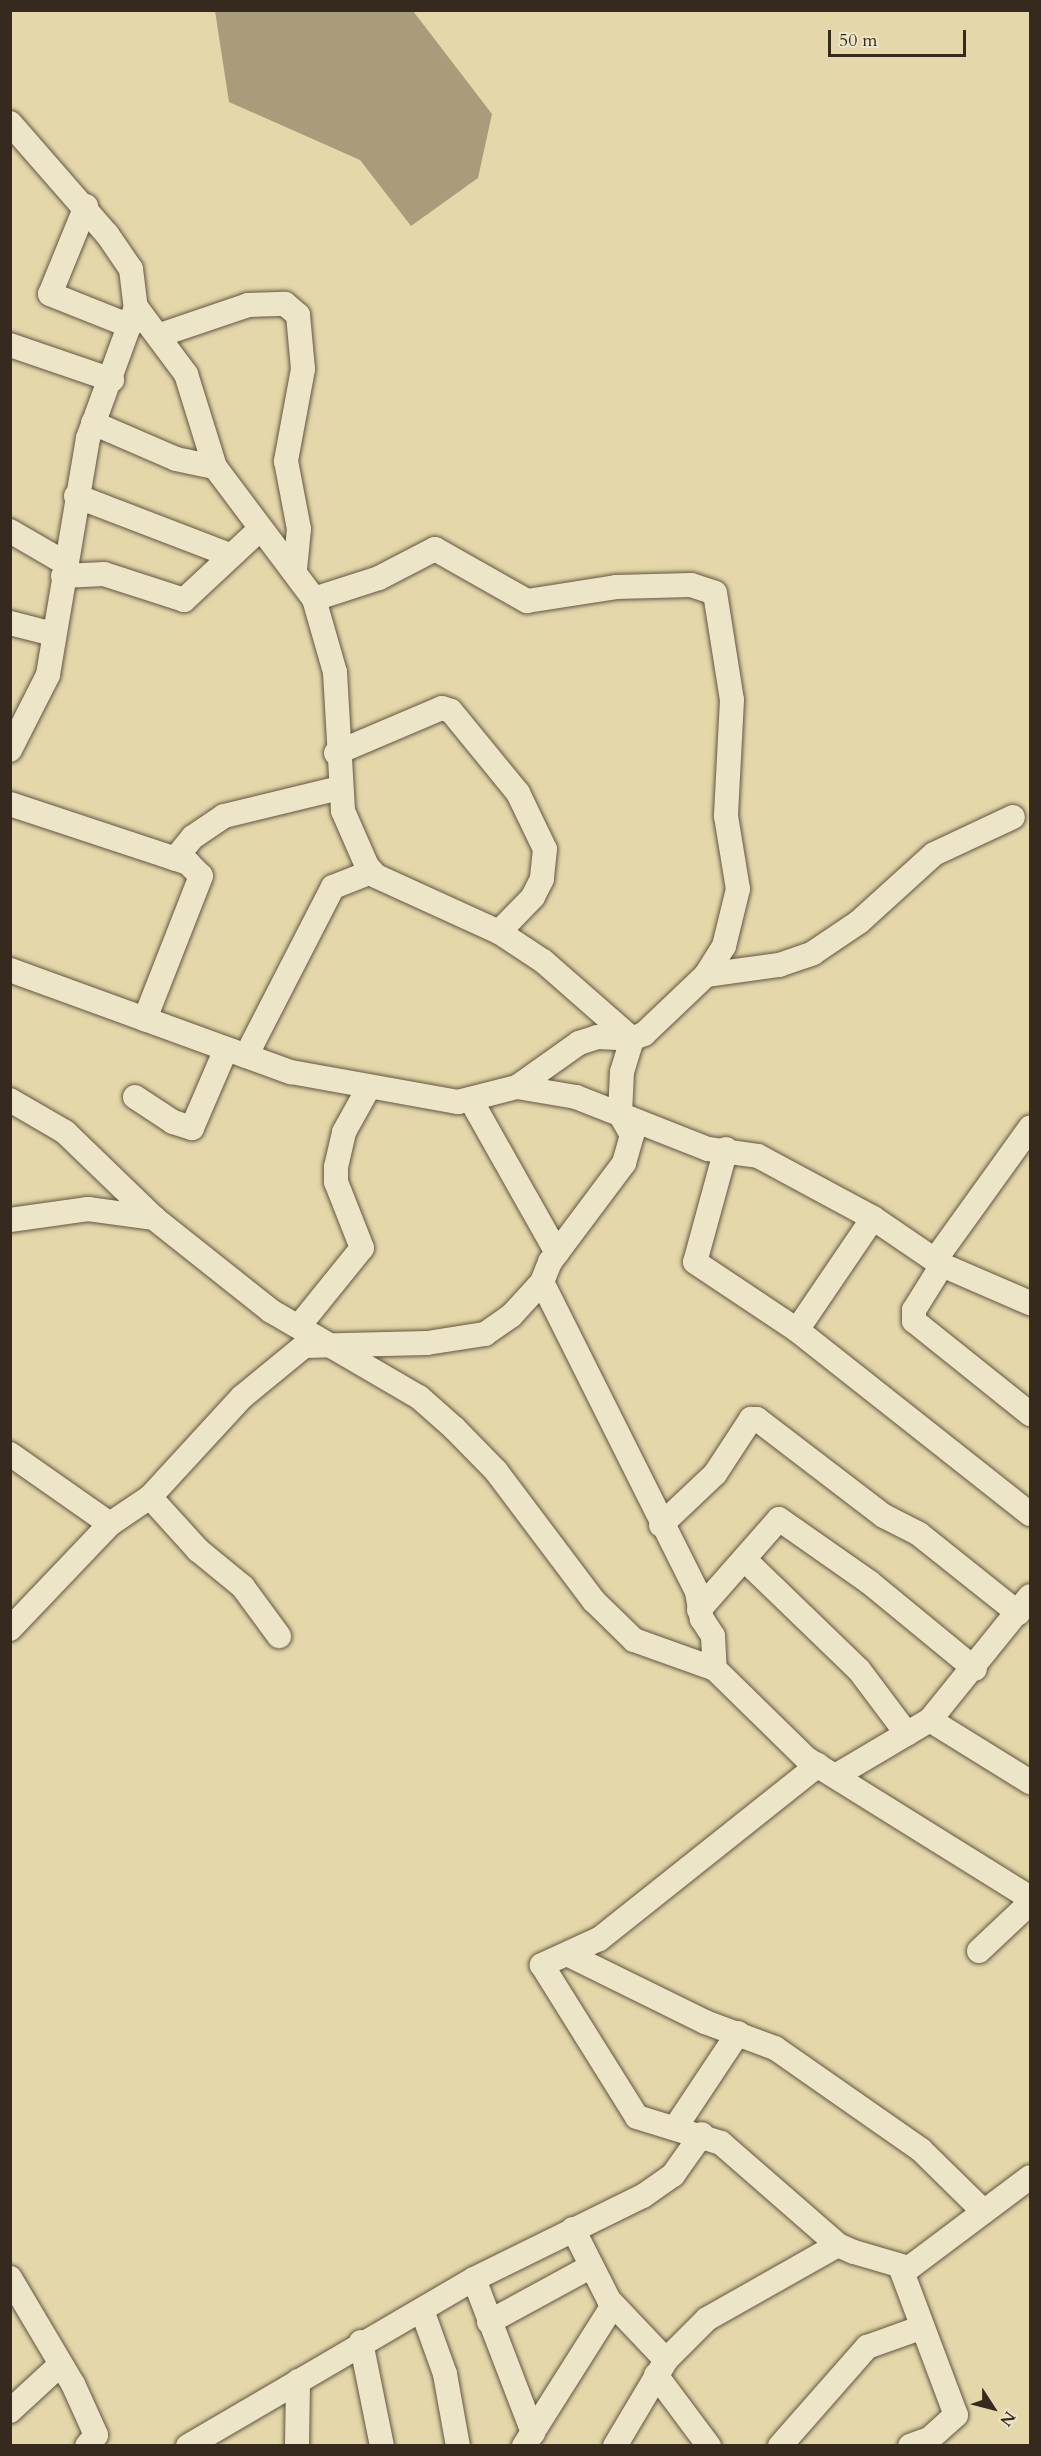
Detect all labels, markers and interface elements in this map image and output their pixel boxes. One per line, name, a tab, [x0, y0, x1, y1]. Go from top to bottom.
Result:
scale bar	[831, 18, 969, 56]
text: 50 m	[839, 28, 878, 53]
north arrow	[963, 2378, 1023, 2438]
text: N	[995, 2406, 1021, 2431]

